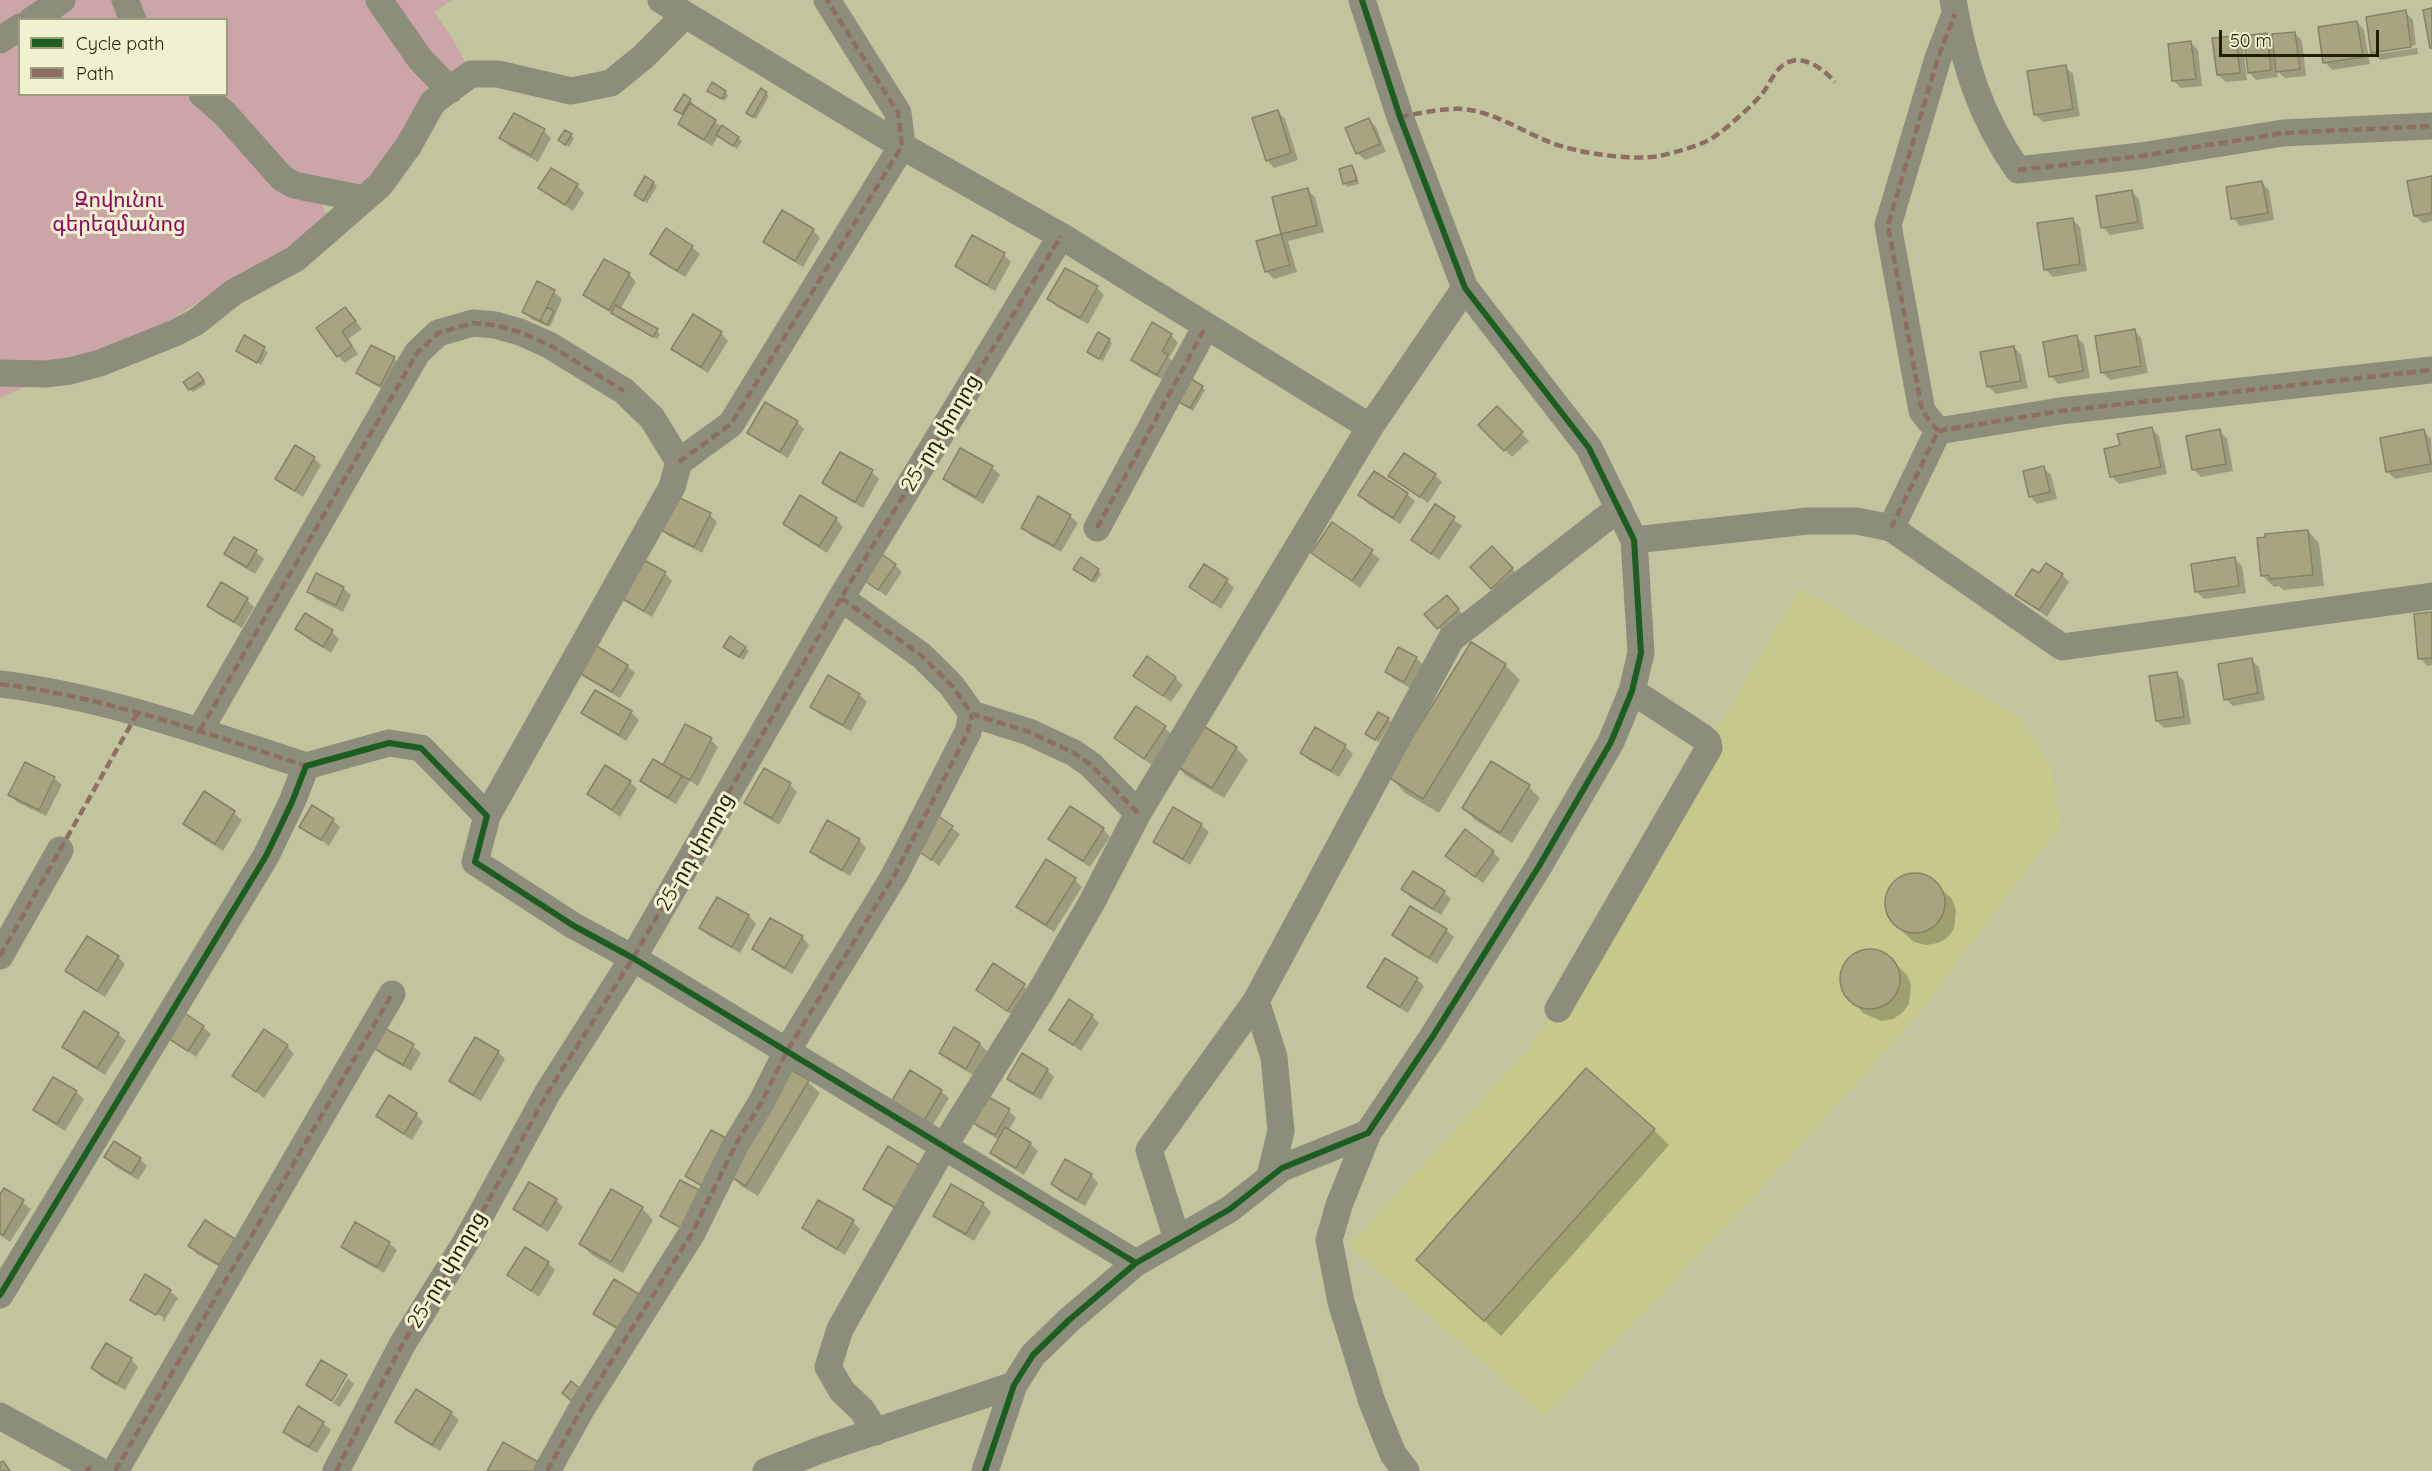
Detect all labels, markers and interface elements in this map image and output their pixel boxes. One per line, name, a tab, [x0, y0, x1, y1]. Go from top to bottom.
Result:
legend	[18, 18, 228, 96]
scale bar	[2222, 18, 2382, 56]
text: 50 m	[2230, 29, 2272, 52]
text: Cycle path	[76, 32, 164, 55]
text: Path	[76, 62, 114, 85]
park label: Զովունու գերեզմանոց	[52, 188, 186, 238]
street label: 25-րդ փողոց	[896, 370, 986, 496]
street label: 25-րդ փողոց	[651, 788, 739, 916]
street label: 25-րդ փողոց	[402, 1207, 492, 1333]

